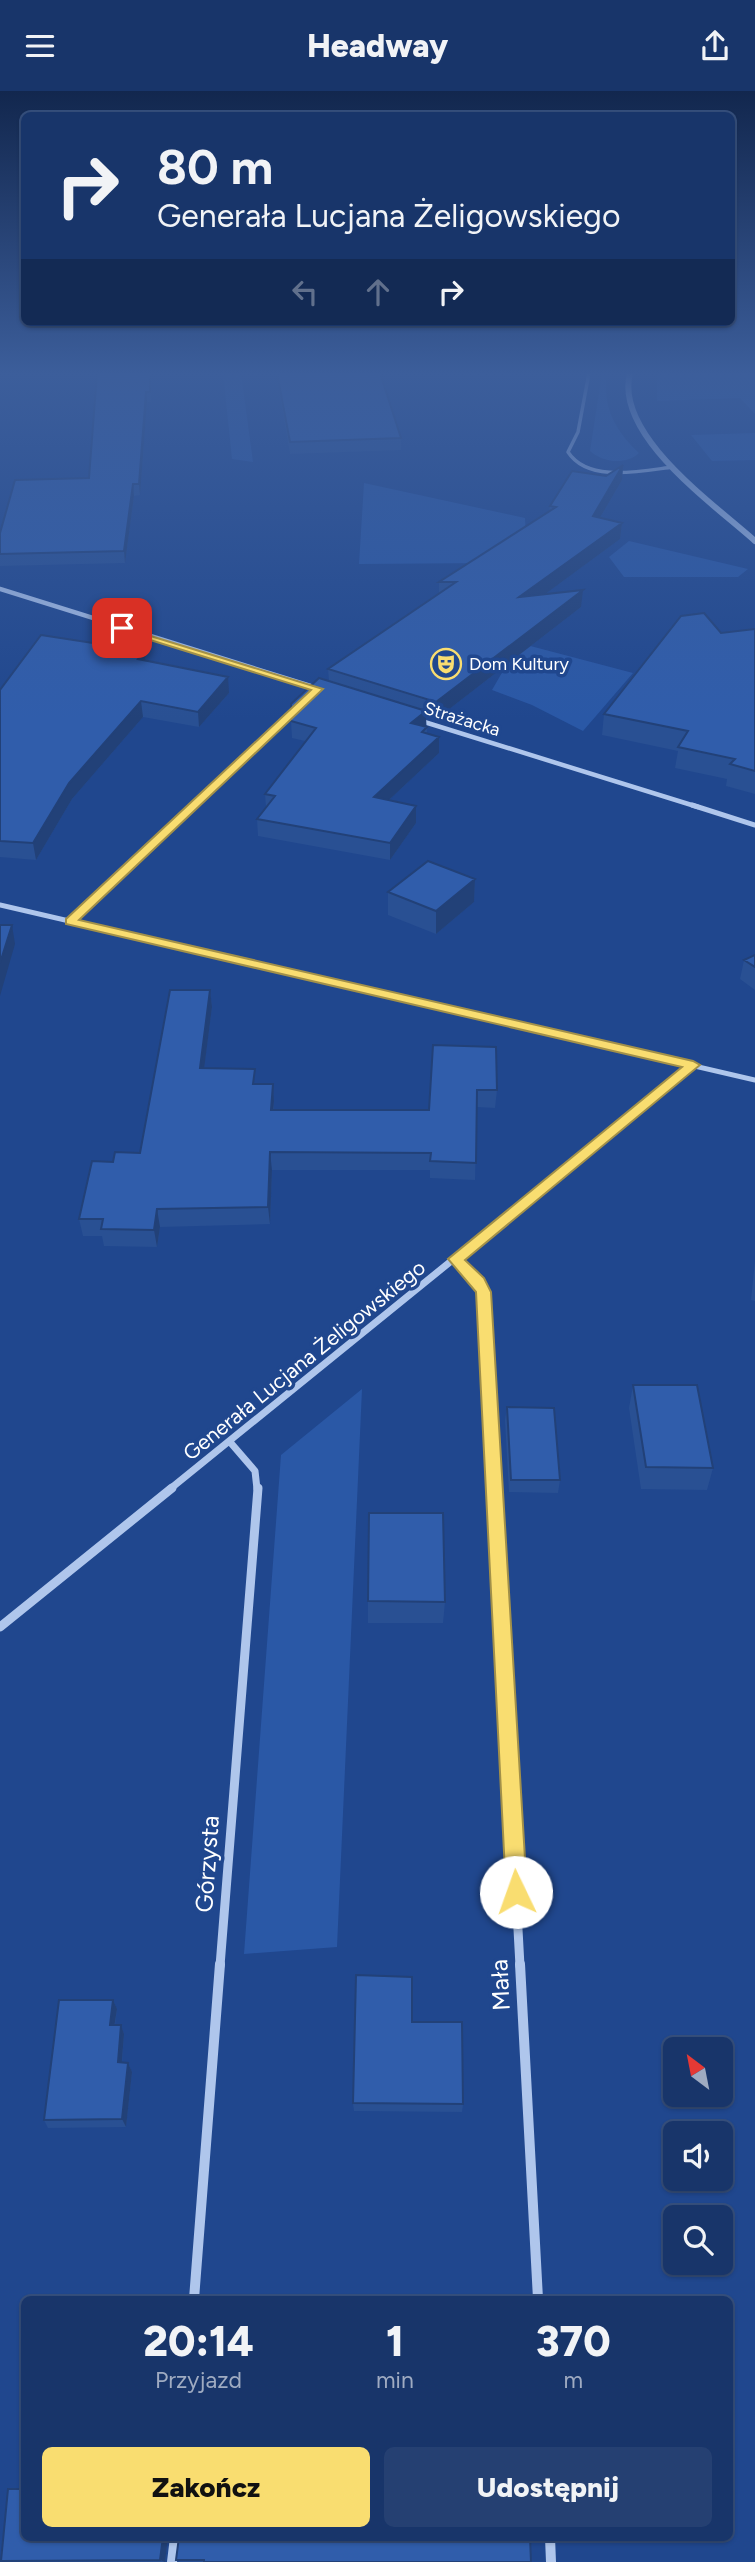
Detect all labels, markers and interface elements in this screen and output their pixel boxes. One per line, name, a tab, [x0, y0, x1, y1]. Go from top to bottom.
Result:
icon: menu	[21, 27, 59, 65]
text: Headway	[307, 27, 448, 65]
icon: share	[696, 27, 734, 65]
text: 80 m	[157, 137, 273, 196]
icon: right	[42, 140, 133, 231]
text: Generała Lucjana Żeligowskiego	[157, 197, 620, 235]
icon: left	[286, 273, 324, 311]
icon: ahead	[359, 273, 397, 311]
icon: right	[432, 273, 470, 311]
pin	[92, 598, 152, 658]
icon: arrive	[103, 609, 141, 647]
theatre icon: Dom Kultury	[429, 647, 463, 681]
place label: Dom Kultury	[469, 653, 569, 675]
street label: Strażacka	[421, 697, 503, 741]
street label: Generała Lucjana Żeligowskiego	[178, 1255, 430, 1465]
street label: Górzysta	[189, 1815, 225, 1913]
position arrow	[479, 1855, 553, 1929]
street label: Mała	[484, 1958, 516, 2012]
north arrow	[663, 2037, 733, 2107]
map controls	[663, 2037, 733, 2275]
button: sound	[663, 2121, 733, 2191]
button: search	[663, 2205, 733, 2275]
text: 20:14	[143, 2316, 254, 2367]
text: 1	[386, 2316, 404, 2367]
text: 370	[536, 2316, 611, 2367]
text: Przyjazd	[155, 2366, 242, 2394]
text: min	[376, 2366, 414, 2394]
text: m	[564, 2366, 583, 2394]
button: Zakończ	[42, 2447, 370, 2527]
button: Udostępnij	[384, 2447, 712, 2527]

